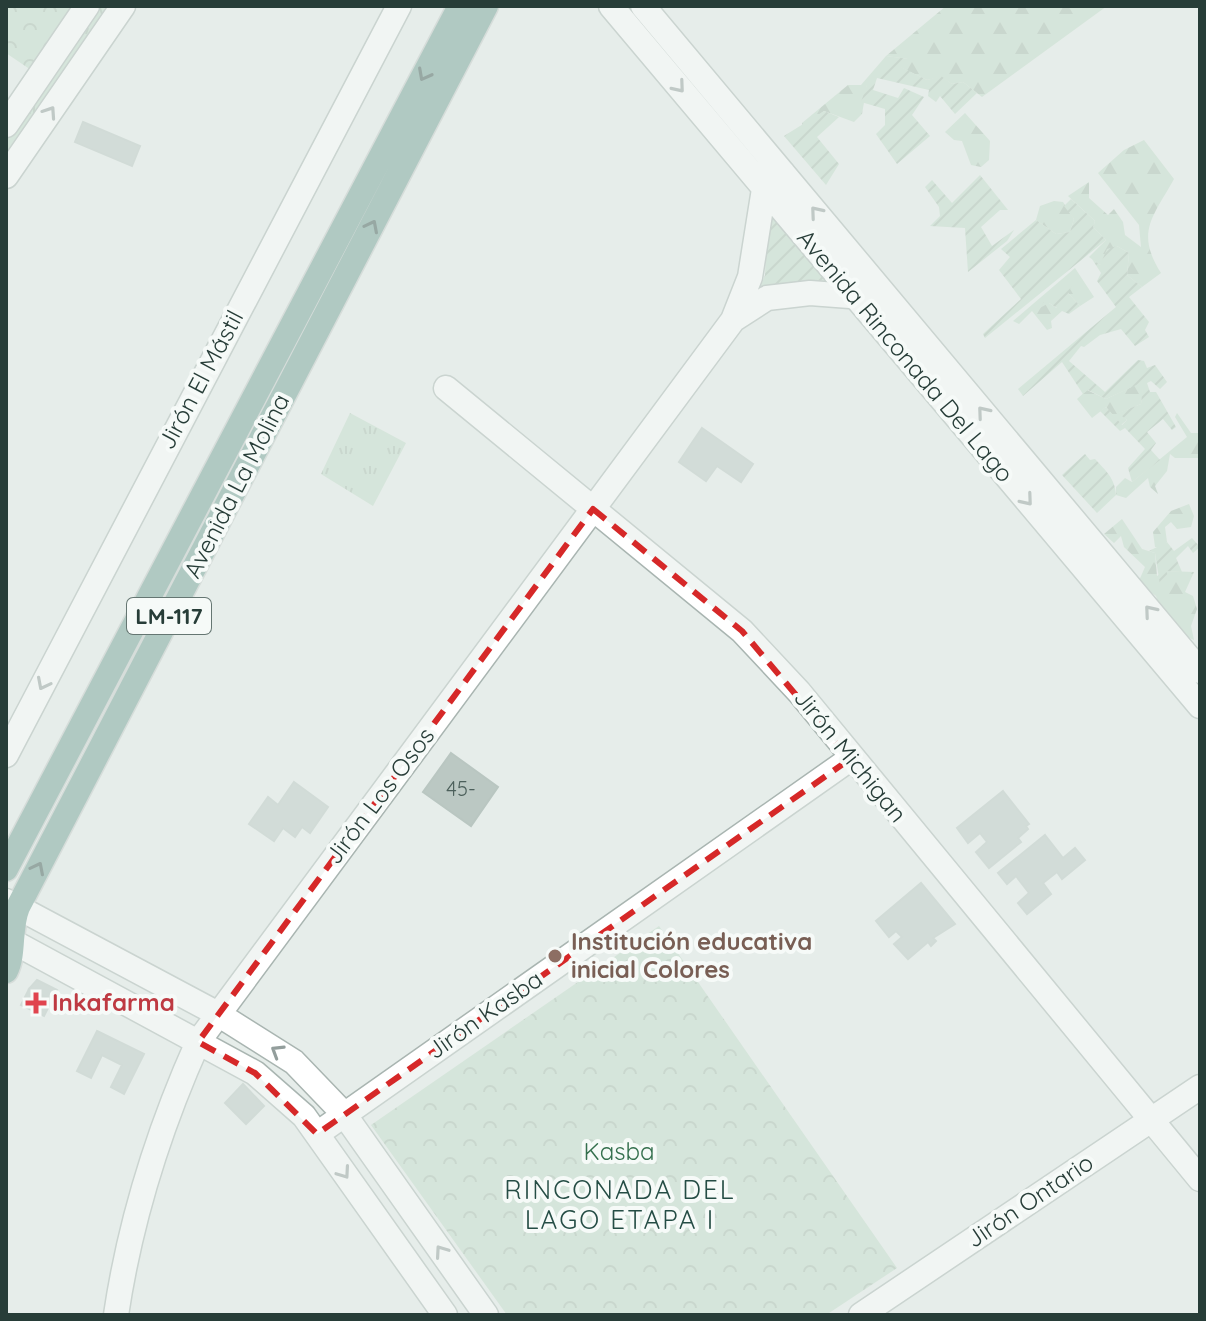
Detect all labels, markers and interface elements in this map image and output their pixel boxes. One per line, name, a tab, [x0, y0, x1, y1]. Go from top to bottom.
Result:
one-way arrow	[419, 67, 434, 81]
one-way arrow	[669, 78, 684, 93]
one-way arrow	[40, 106, 55, 120]
one-way arrow	[811, 207, 826, 222]
one-way arrow	[362, 219, 377, 234]
street label: Avenida Rinconada Del Lago	[791, 223, 1020, 488]
street label: Jirón El Mástil	[151, 305, 249, 454]
street label: Avenida La Molina	[177, 388, 296, 583]
one-way arrow	[978, 406, 993, 421]
one-way arrow	[1017, 491, 1032, 506]
road number: LM-117	[127, 598, 211, 634]
one-way arrow	[1145, 606, 1160, 620]
one-way arrow	[38, 675, 53, 690]
street label: Jirón Michigan	[788, 683, 914, 828]
street label: Jirón Los Osos	[318, 721, 440, 870]
house number: 45-	[446, 776, 476, 801]
one-way arrow	[29, 862, 44, 877]
place label: Institución educativa inicial Colores	[571, 926, 812, 984]
marker: Institución educativa inicial Colores	[546, 947, 564, 965]
street label: Jirón Kasba	[421, 963, 548, 1065]
place label: Inkafarma	[52, 987, 175, 1017]
marker: Inkafarma	[27, 994, 45, 1012]
one-way arrow	[271, 1046, 286, 1061]
park label: Kasba	[583, 1136, 655, 1166]
street label: Jirón Ontario	[960, 1147, 1099, 1254]
one-way arrow	[334, 1164, 349, 1178]
district label: RINCONADA DEL LAGO ETAPA I	[504, 1173, 736, 1236]
one-way arrow	[436, 1246, 451, 1260]

